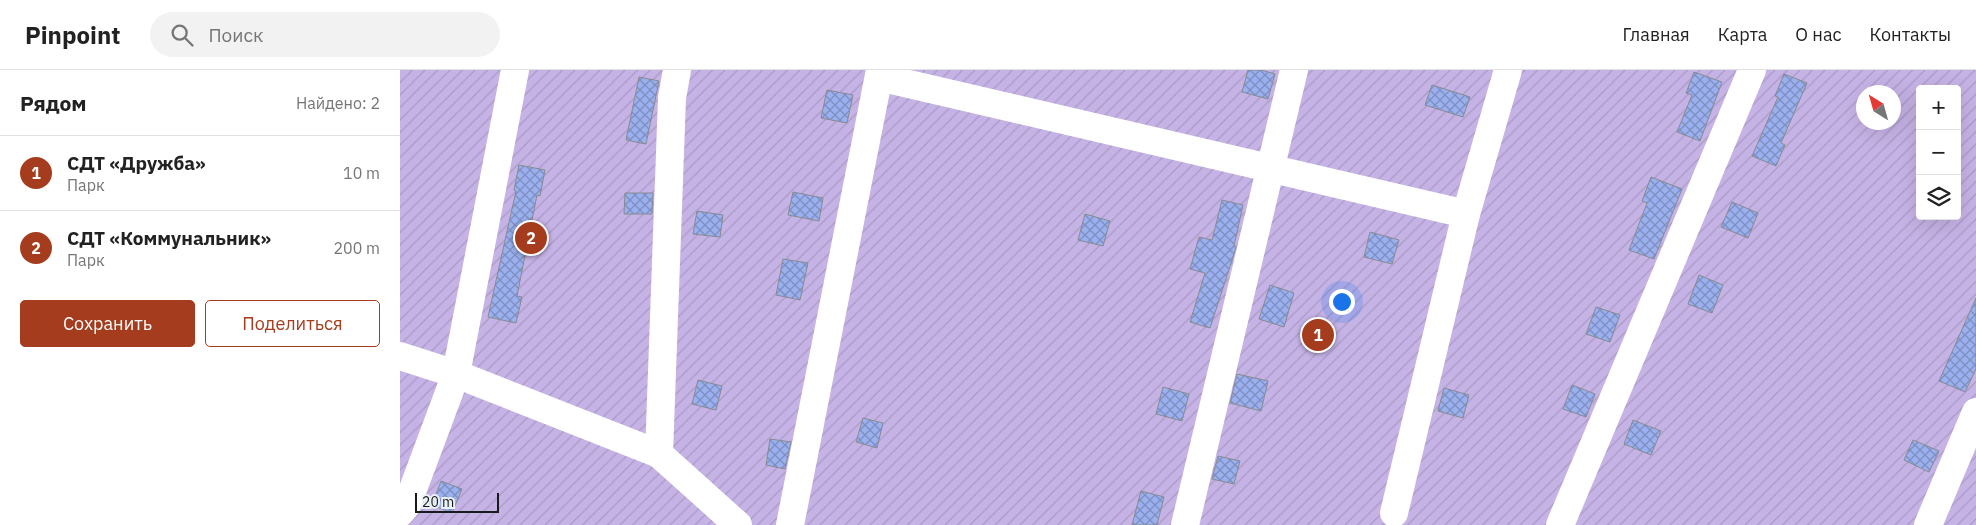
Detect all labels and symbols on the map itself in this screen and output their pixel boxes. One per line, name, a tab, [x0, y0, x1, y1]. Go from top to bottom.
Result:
north arrow	[1856, 85, 1901, 130]
pin: 2	[515, 219, 547, 257]
your location	[1329, 289, 1355, 315]
pin: 1	[1302, 316, 1334, 354]
scale bar	[415, 490, 499, 513]

